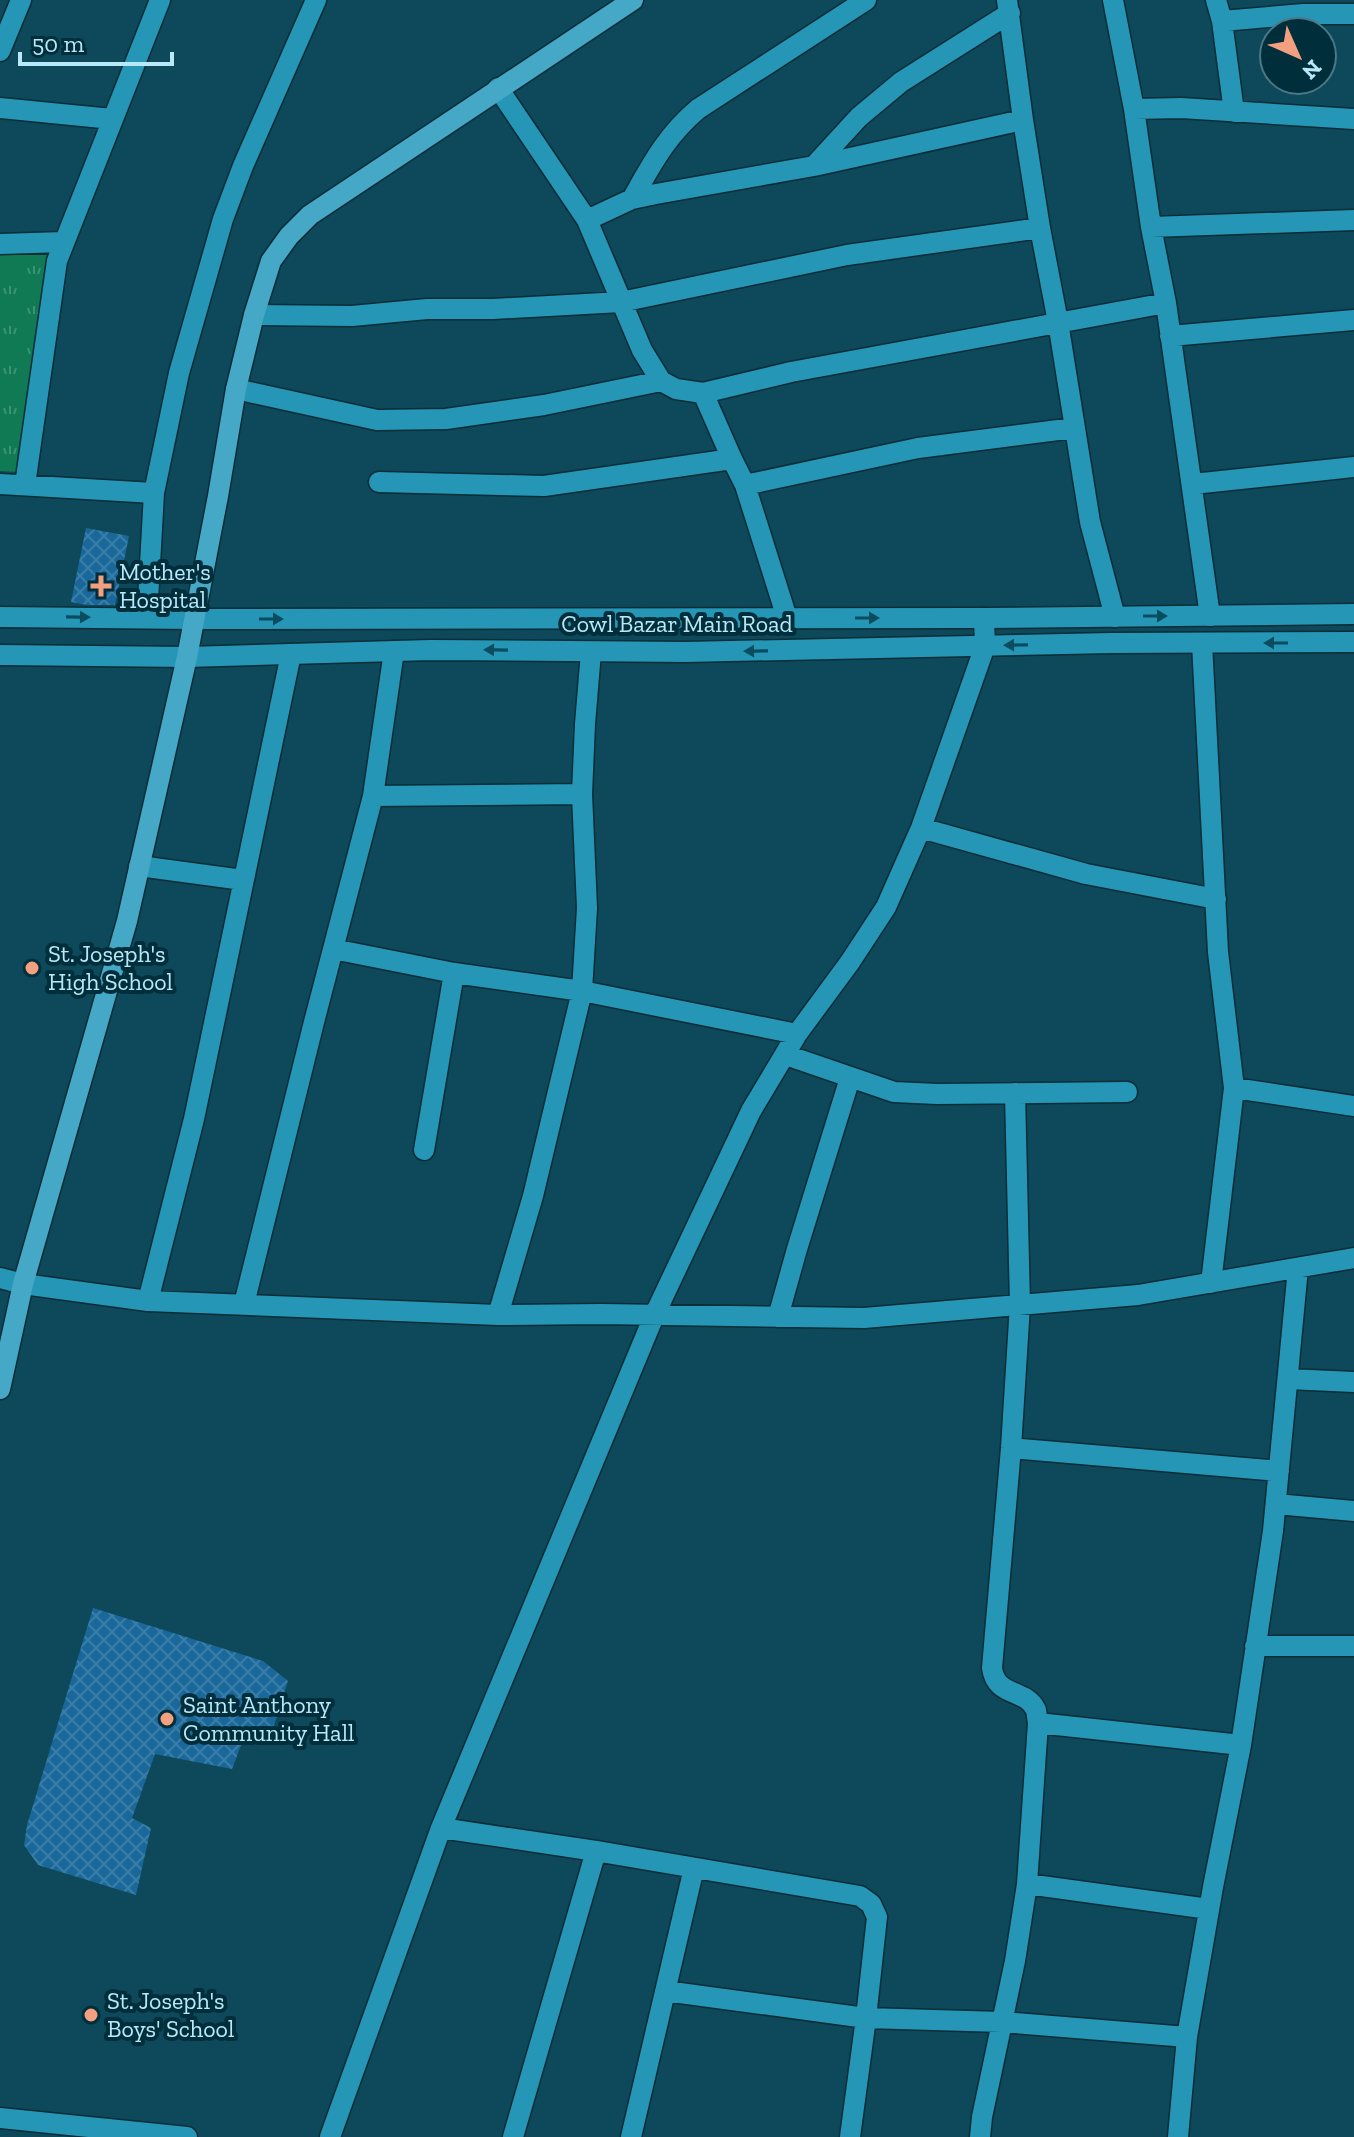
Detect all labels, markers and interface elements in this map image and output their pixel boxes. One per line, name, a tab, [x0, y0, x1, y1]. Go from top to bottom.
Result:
scale bar	[20, 16, 172, 66]
north arrow	[1258, 16, 1338, 96]
text: 50 m	[32, 29, 85, 58]
text: N	[1296, 54, 1327, 85]
place label: Mother's Hospital	[119, 557, 211, 614]
marker: Mother's Hospital	[90, 575, 112, 597]
street label: Cowl Bazar Main Road	[561, 609, 793, 638]
one-way arrow	[1143, 610, 1168, 622]
one-way arrow	[66, 611, 91, 624]
one-way arrow	[855, 612, 880, 624]
one-way arrow	[259, 613, 284, 625]
one-way arrow	[1263, 637, 1288, 649]
one-way arrow	[1003, 638, 1028, 651]
one-way arrow	[483, 644, 508, 657]
one-way arrow	[743, 645, 768, 657]
place label: St. Joseph's High School	[48, 939, 173, 996]
marker: St. Joseph's High School	[23, 959, 41, 977]
place label: Saint Anthony Community Hall	[183, 1690, 354, 1747]
marker: Saint Anthony Community Hall	[158, 1710, 176, 1728]
place label: St. Joseph's Boys' School	[107, 1986, 234, 2043]
marker: St. Joseph's Boys' School	[82, 2006, 100, 2024]

